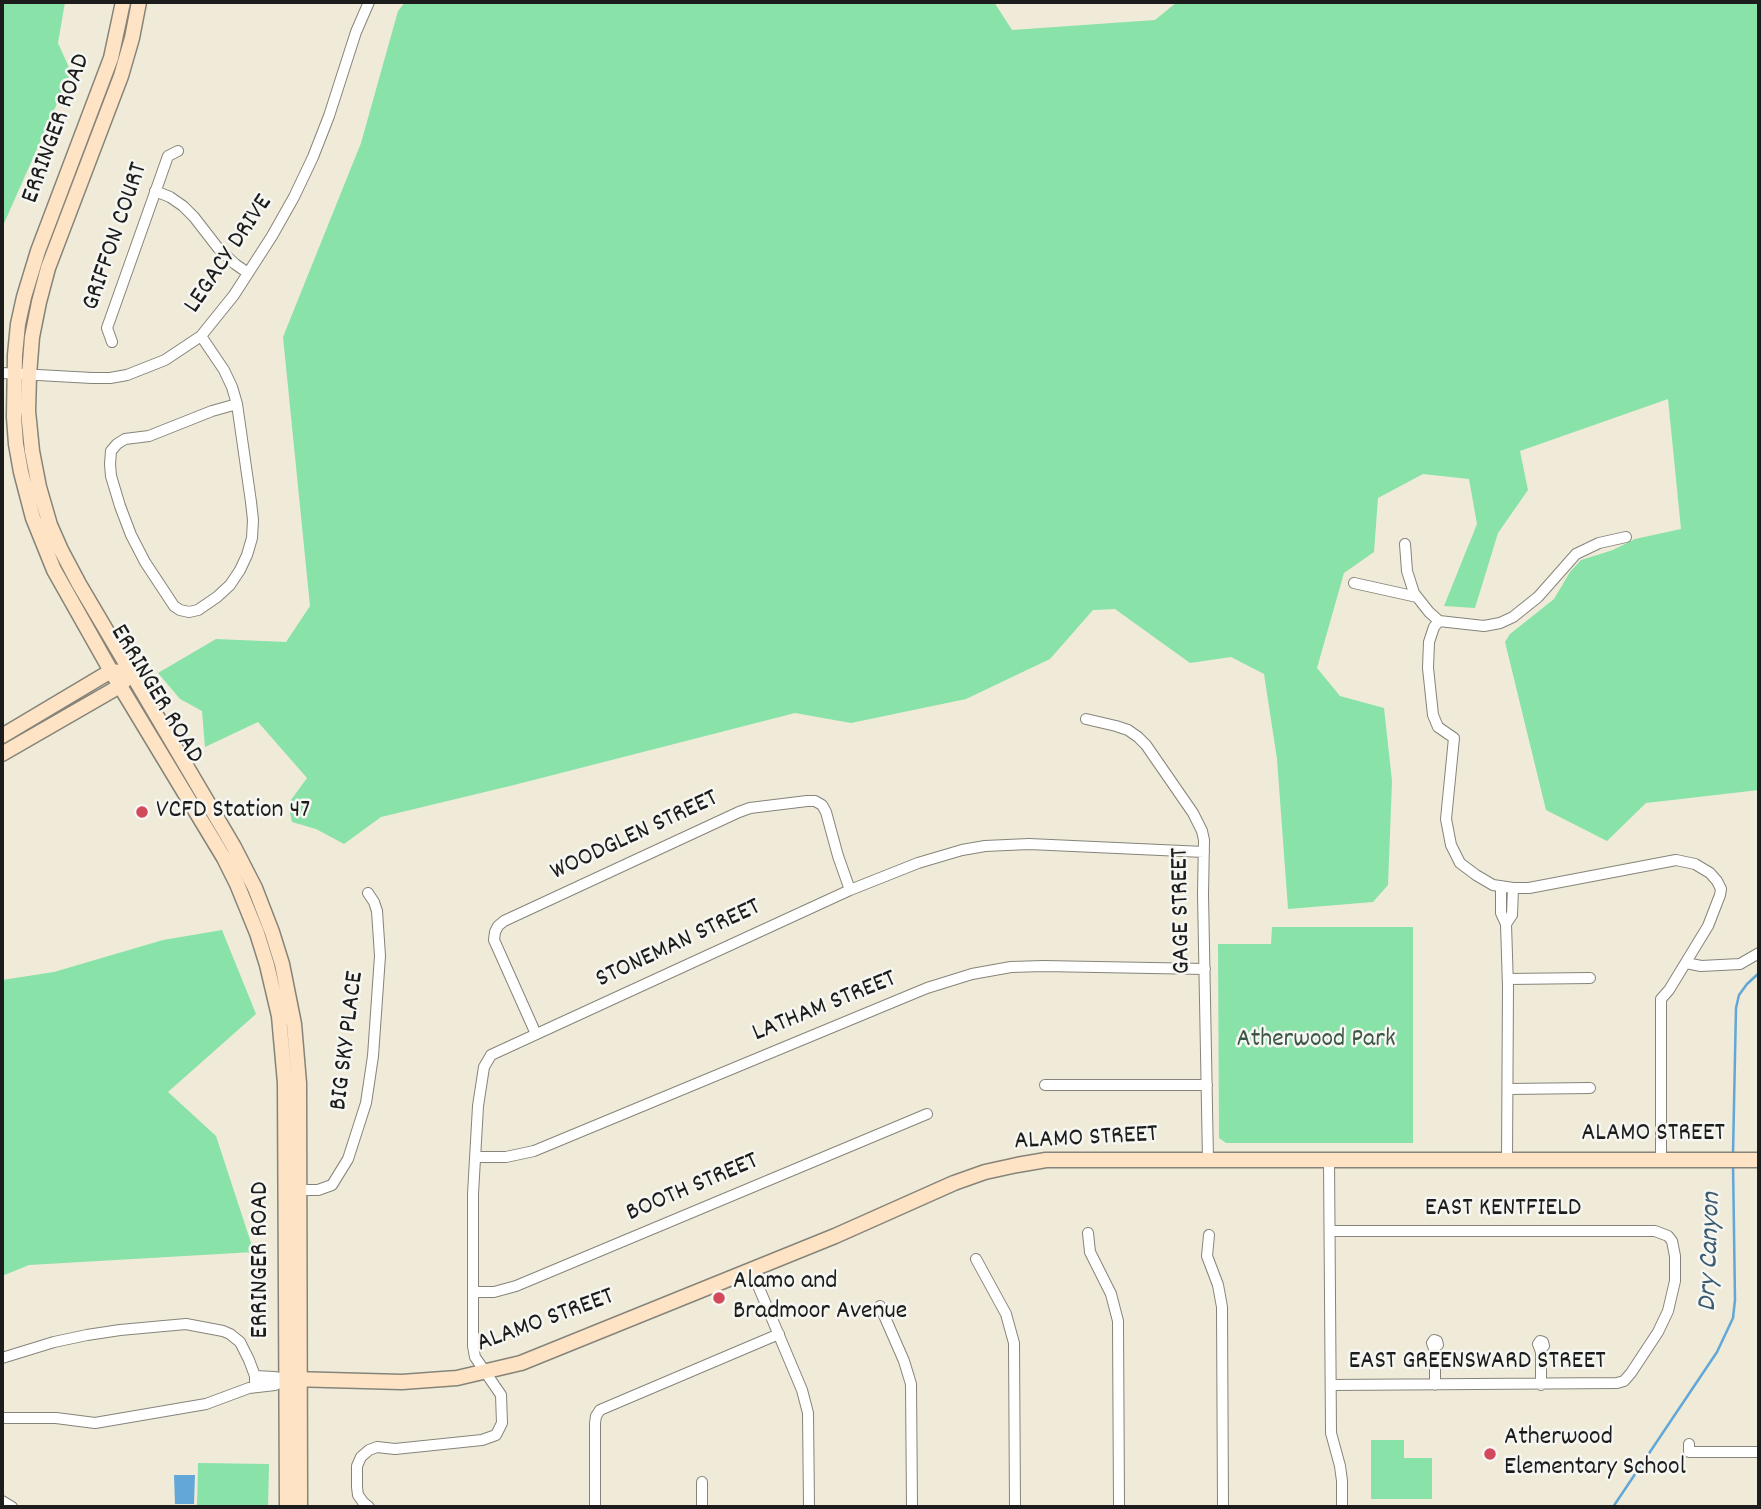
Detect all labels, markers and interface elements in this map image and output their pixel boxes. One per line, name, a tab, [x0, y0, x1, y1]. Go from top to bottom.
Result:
street label: ERRINGER ROAD	[17, 50, 99, 208]
street label: GRIFFON COURT	[77, 159, 157, 315]
street label: LEGACY DRIVE	[179, 190, 281, 320]
street label: ERRINGER ROAD	[101, 620, 209, 770]
street label: WOODGLEN STREET	[546, 785, 724, 889]
place label: VCFD Station 47	[156, 796, 310, 828]
marker: VCFD Station 47	[134, 804, 150, 820]
street label: GAGE STREET	[1166, 847, 1200, 975]
street label: STONEMAN STREET	[592, 893, 766, 997]
street label: LATHAM STREET	[748, 965, 902, 1051]
street label: BIG SKY PLACE	[325, 970, 373, 1112]
park label: Atherwood Park	[1236, 1025, 1396, 1057]
street label: ALAMO STREET	[1581, 1119, 1725, 1151]
street label: ALAMO STREET	[1013, 1121, 1159, 1159]
street label: BOOTH STREET	[622, 1147, 764, 1231]
street label: ERRINGER ROAD	[246, 1182, 278, 1338]
water label: Dry Canyon	[1693, 1192, 1731, 1312]
street label: EAST KENTFIELD	[1425, 1194, 1581, 1226]
place label: Alamo and Bradmoor Avenue	[733, 1267, 907, 1328]
street label: ALAMO STREET	[473, 1283, 619, 1361]
marker: Alamo and Bradmoor Avenue	[711, 1290, 727, 1306]
street label: EAST GREENSWARD STREET	[1348, 1347, 1606, 1379]
place label: Atherwood Elementary School	[1504, 1423, 1686, 1484]
marker: Atherwood Elementary School	[1482, 1446, 1498, 1462]

